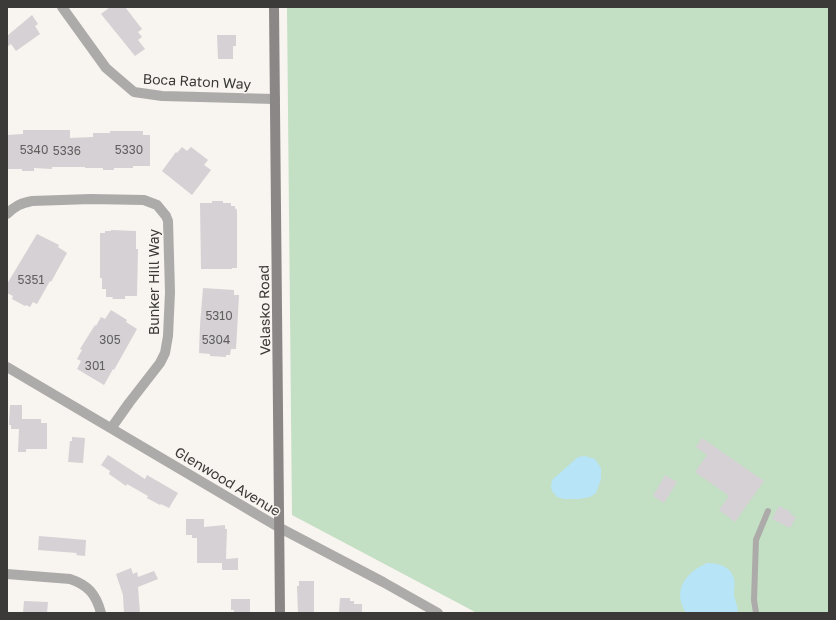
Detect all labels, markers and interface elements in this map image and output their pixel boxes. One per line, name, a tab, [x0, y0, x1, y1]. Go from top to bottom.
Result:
street label: Boca Raton Way	[142, 70, 252, 92]
house number: 5340	[20, 142, 48, 157]
house number: 5330	[115, 142, 143, 157]
house number: 5336	[53, 143, 81, 158]
street label: Bunker Hill Way	[145, 229, 162, 335]
street label: Velasko Road	[255, 265, 273, 355]
house number: 5351	[18, 272, 45, 287]
house number: 5310	[205, 308, 233, 323]
house number: 305	[99, 332, 121, 347]
house number: 5304	[202, 332, 230, 347]
house number: 301	[85, 358, 105, 373]
street label: Glenwood Avenue	[172, 443, 284, 519]

